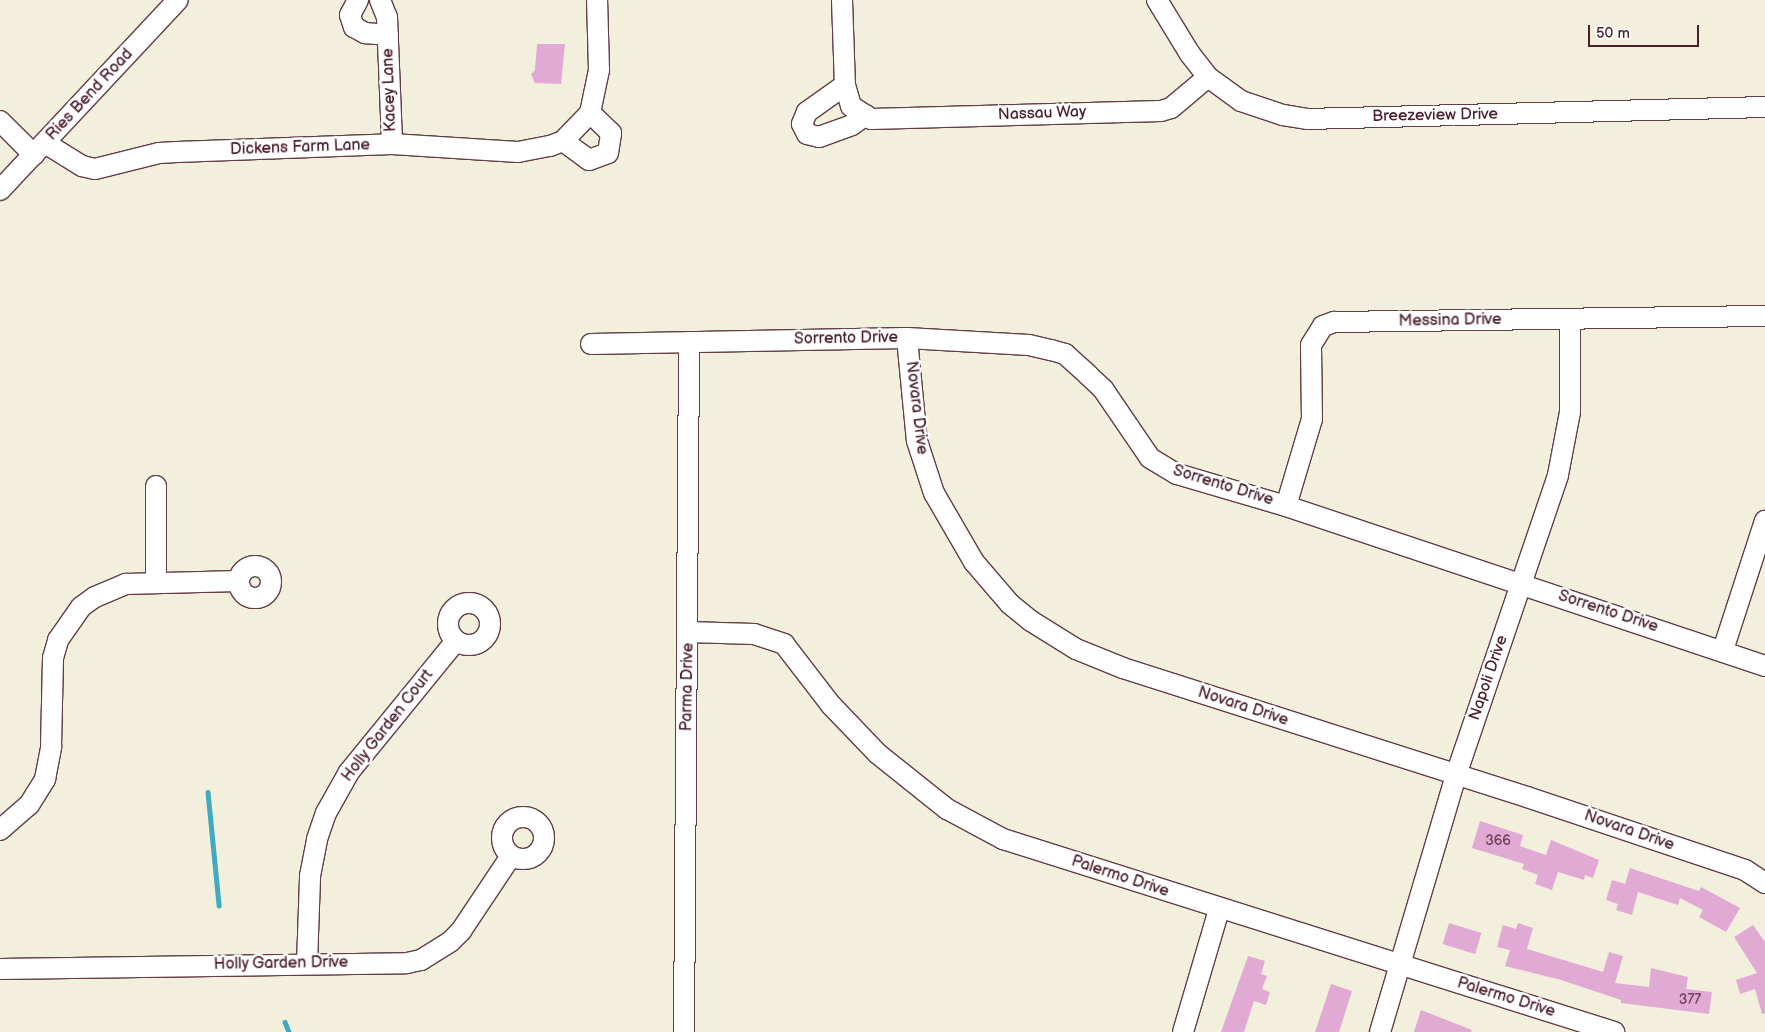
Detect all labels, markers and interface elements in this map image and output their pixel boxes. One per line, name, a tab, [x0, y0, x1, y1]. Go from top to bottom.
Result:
scale bar	[1590, 15, 1701, 47]
text: 50 m	[1596, 24, 1630, 43]
street label: Ries Bend Road	[43, 45, 137, 145]
street label: Kacey Lane	[379, 47, 401, 133]
street label: Nassau Way	[997, 103, 1087, 125]
street label: Breezeview Drive	[1372, 105, 1498, 127]
street label: Dickens Farm Lane	[230, 136, 370, 160]
street label: Messina Drive	[1398, 311, 1502, 331]
street label: Sorrento Drive	[794, 328, 898, 350]
street label: Novara Drive	[901, 360, 931, 456]
street label: Sorrento Drive	[1170, 462, 1276, 510]
street label: Sorrento Drive	[1556, 587, 1660, 637]
street label: Napoli Drive	[1465, 633, 1513, 723]
street label: Parma Drive	[678, 643, 698, 731]
street label: Holly Garden Court	[338, 666, 438, 786]
street label: Novara Drive	[1195, 683, 1291, 731]
street label: Novara Drive	[1581, 807, 1677, 855]
house number: 366	[1485, 833, 1511, 849]
street label: Palermo Drive	[1069, 852, 1171, 902]
street label: Holly Garden Drive	[213, 953, 349, 975]
street label: Palermo Drive	[1455, 974, 1557, 1022]
house number: 377	[1679, 992, 1701, 1008]

